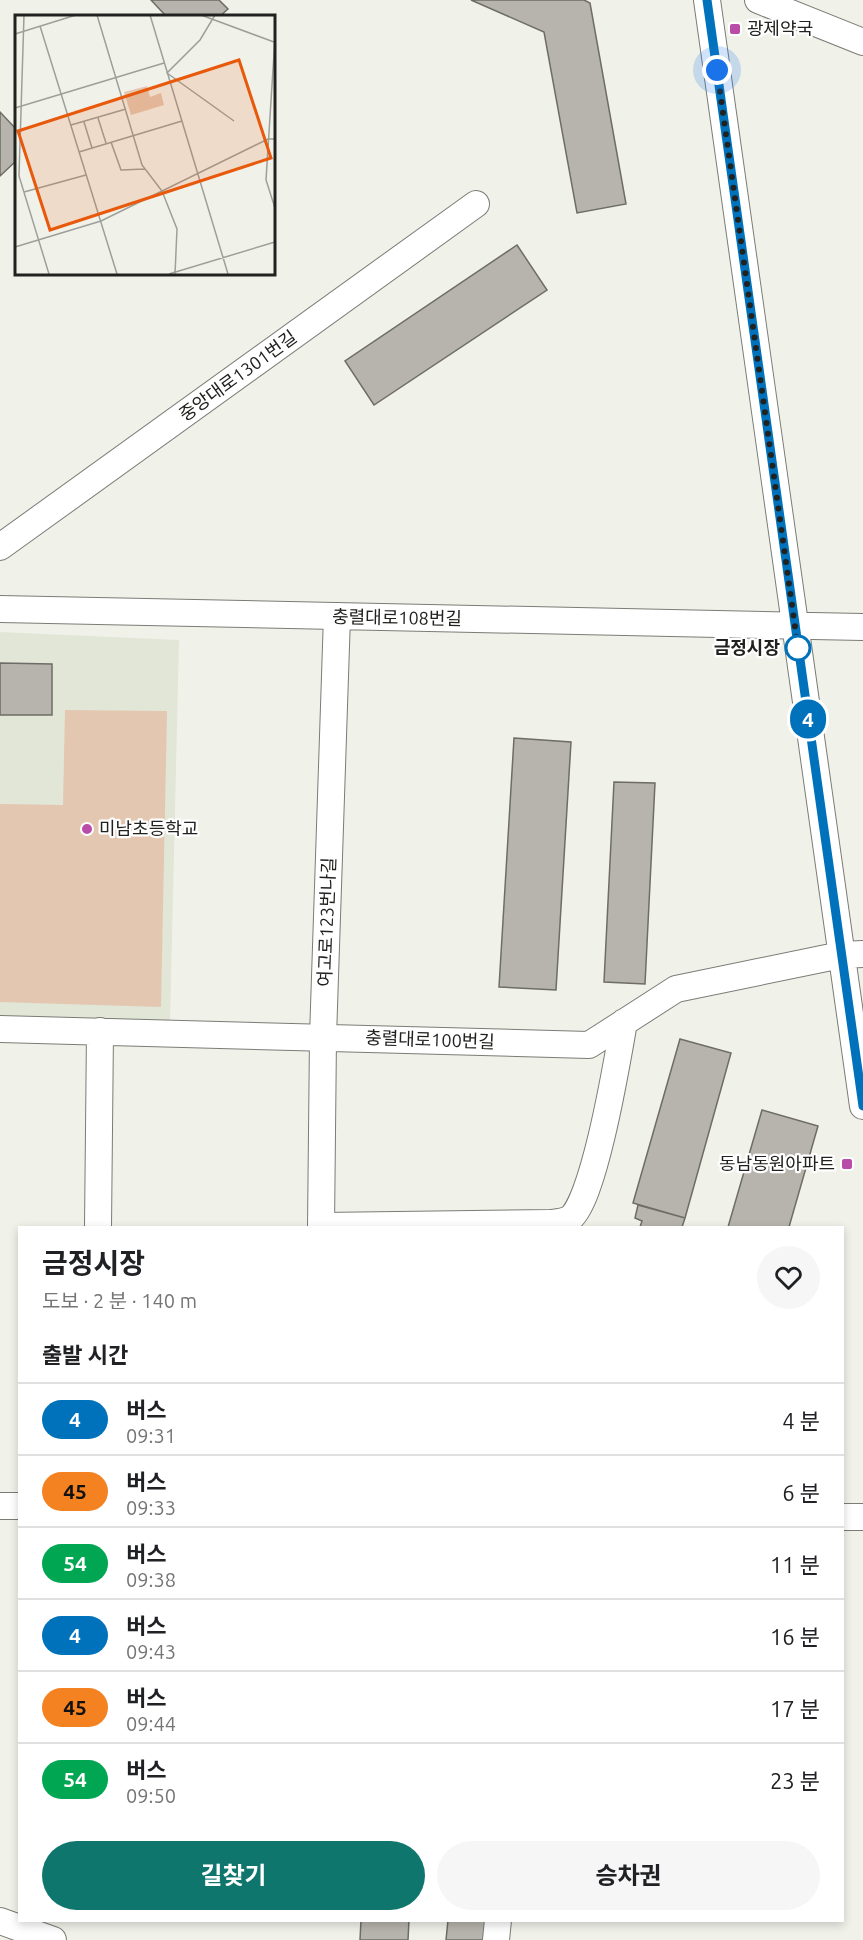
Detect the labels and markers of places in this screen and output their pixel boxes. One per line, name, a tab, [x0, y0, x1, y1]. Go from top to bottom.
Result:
place label: 광제약국	[747, 18, 813, 38]
marker: 광제약국	[728, 22, 742, 36]
marker: 금정시장	[785, 635, 811, 661]
place label: 금정시장	[714, 637, 780, 657]
place label: 미남초등학교	[99, 818, 198, 838]
marker: 미남초등학교	[80, 822, 94, 836]
place label: 동남동원아파트	[719, 1153, 835, 1173]
marker: 동남동원아파트	[840, 1157, 854, 1171]

